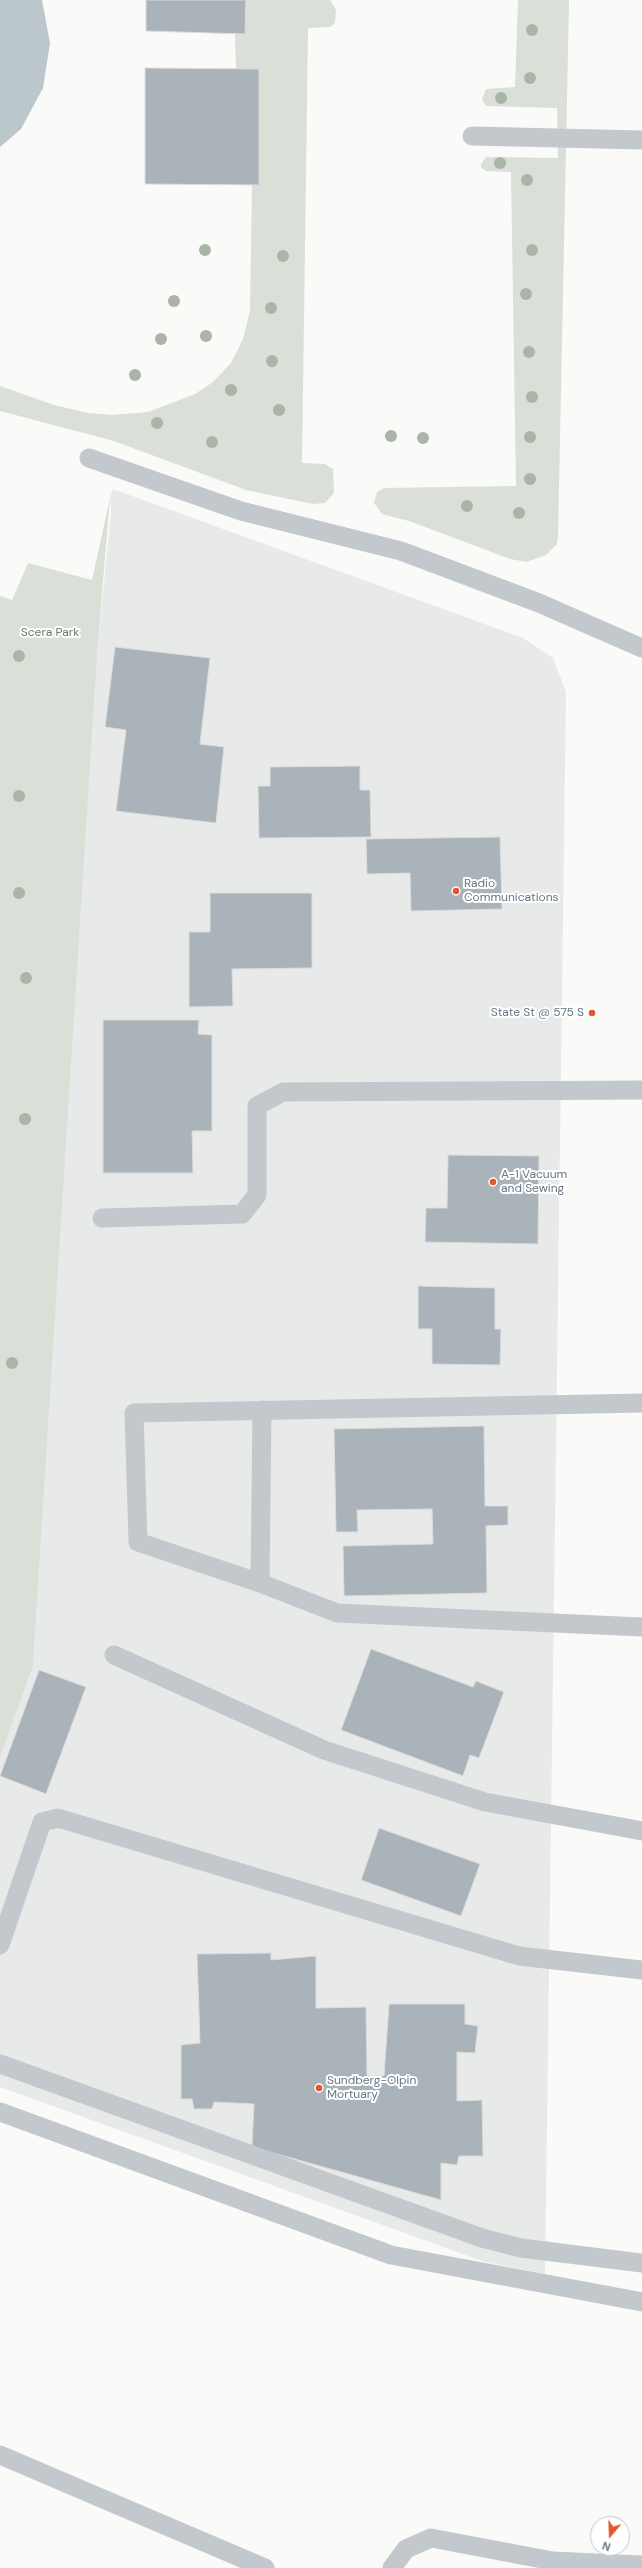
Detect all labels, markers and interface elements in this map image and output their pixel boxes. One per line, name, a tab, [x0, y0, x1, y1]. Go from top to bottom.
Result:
park label: Scera Park	[21, 626, 79, 640]
place label: Radio Communications	[464, 877, 559, 905]
marker: Radio Communications	[451, 886, 461, 896]
place label: State St @ 575 S	[491, 1006, 584, 1020]
marker: State St @ 575 S	[587, 1008, 597, 1018]
place label: A-1 Vacuum and Sewing	[501, 1168, 567, 1196]
marker: A-1 Vacuum and Sewing	[488, 1177, 498, 1187]
place label: Sundberg-Olpin Mortuary	[327, 2074, 416, 2102]
marker: Sundberg-Olpin Mortuary	[314, 2083, 324, 2093]
north arrow	[590, 2516, 630, 2556]
text: N	[600, 2538, 612, 2554]

